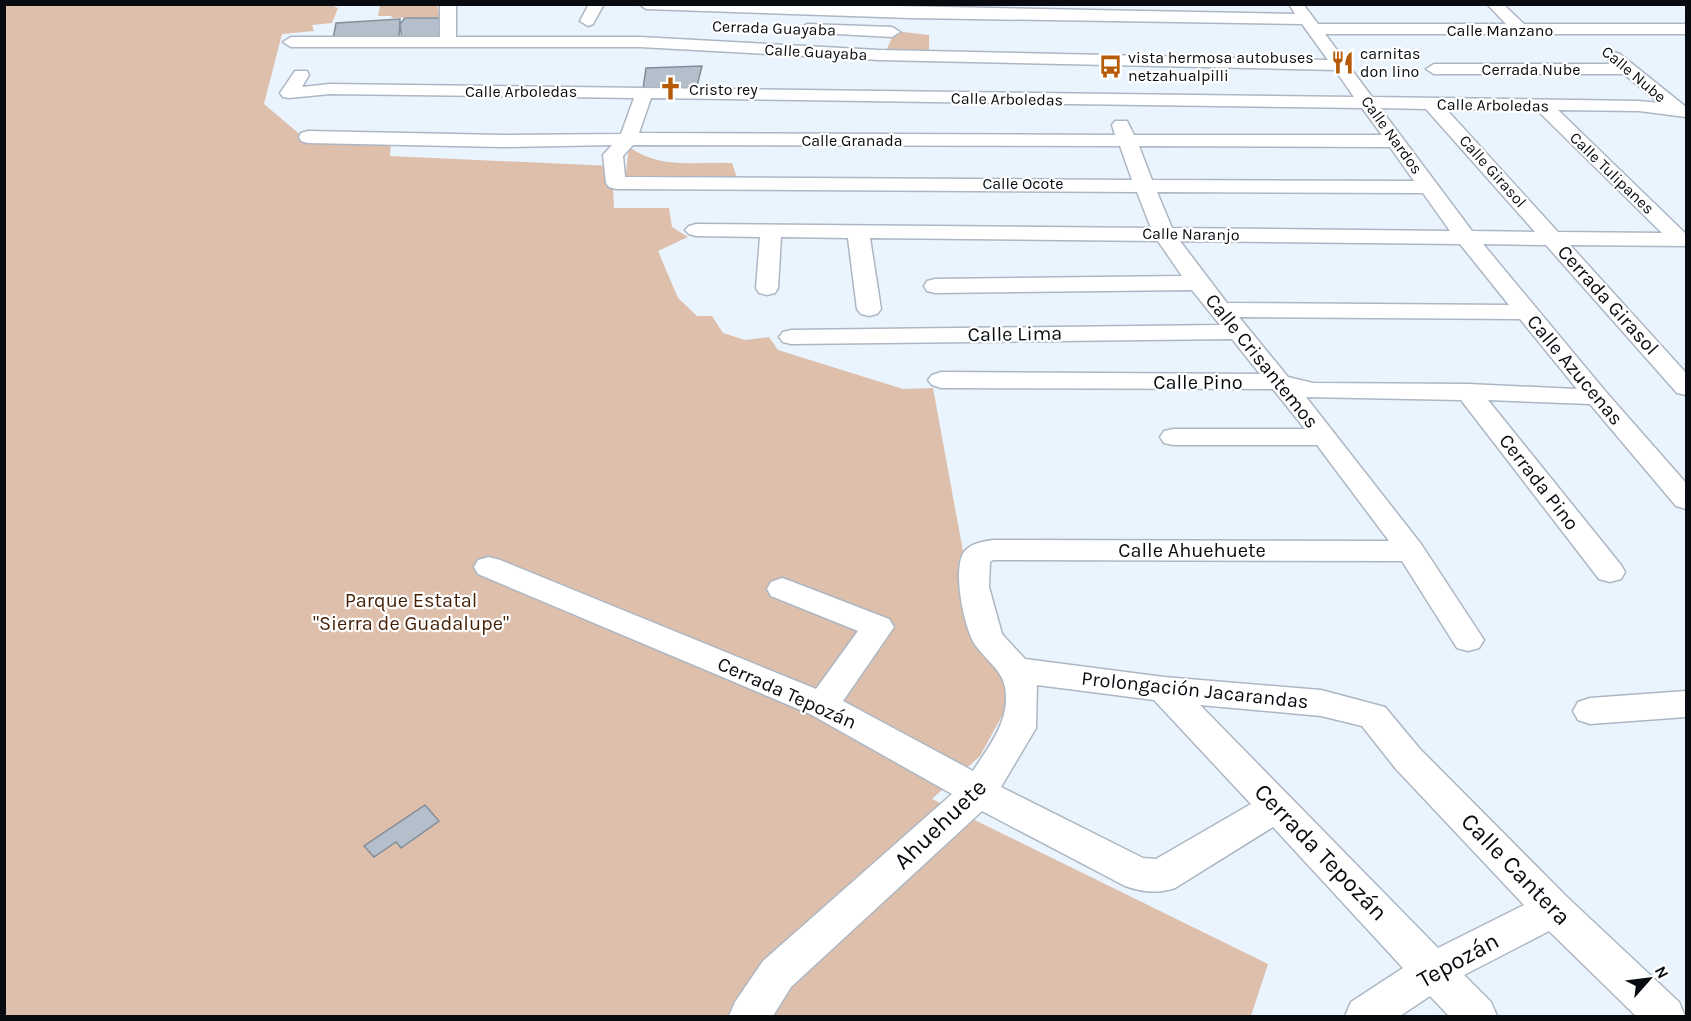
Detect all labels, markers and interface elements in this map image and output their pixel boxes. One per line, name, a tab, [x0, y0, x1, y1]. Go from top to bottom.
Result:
street label: Cerrada Guayaba	[712, 16, 836, 40]
street label: Calle Manzano	[1447, 21, 1553, 40]
street label: Calle Guayaba	[764, 40, 868, 64]
street label: Calle Nube	[1598, 42, 1670, 106]
place label: carnitas don lino	[1360, 44, 1421, 81]
place label: vista hermosa autobuses netzahualpilli	[1128, 48, 1314, 85]
restaurant icon: carnitas don lino	[1329, 49, 1355, 75]
bus stop icon: vista hermosa autobuses netzahualpilli	[1097, 53, 1123, 79]
street label: Cerrada Nube	[1482, 60, 1580, 79]
church icon: Cristo rey	[658, 76, 684, 102]
place label: Cristo rey	[689, 80, 758, 99]
street label: Calle Arboledas	[465, 82, 577, 101]
street label: Calle Arboledas	[951, 89, 1063, 109]
street label: Calle Nardos	[1357, 92, 1427, 178]
street label: Calle Arboledas	[1437, 95, 1549, 115]
street label: Calle Tulipanes	[1566, 128, 1658, 218]
street label: Calle Granada	[801, 131, 903, 150]
street label: Calle Girasol	[1456, 131, 1530, 211]
street label: Calle Ocote	[982, 174, 1064, 193]
street label: Calle Naranjo	[1142, 224, 1240, 244]
street label: Cerrada Girasol	[1553, 240, 1663, 360]
street label: Calle Crisantemos	[1201, 289, 1323, 433]
street label: Calle Azucenas	[1522, 310, 1628, 430]
street label: Calle Lima	[968, 322, 1062, 346]
street label: Calle Pino	[1153, 371, 1243, 394]
street label: Cerrada Pino	[1494, 429, 1584, 535]
street label: Calle Ahuehuete	[1118, 539, 1266, 562]
park label: Parque Estatal "Sierra de Guadalupe"	[313, 589, 509, 635]
street label: Cerrada Tepozán	[714, 652, 860, 734]
street label: Prolongación Jacarandas	[1080, 667, 1310, 713]
street label: Ahuehuete	[888, 773, 992, 875]
street label: Cerrada Tepozán	[1249, 778, 1393, 926]
street label: Calle Cantera	[1456, 807, 1576, 931]
street label: Tepozán	[1412, 926, 1504, 994]
north arrow	[1619, 949, 1679, 1009]
text: N	[1651, 963, 1673, 982]

